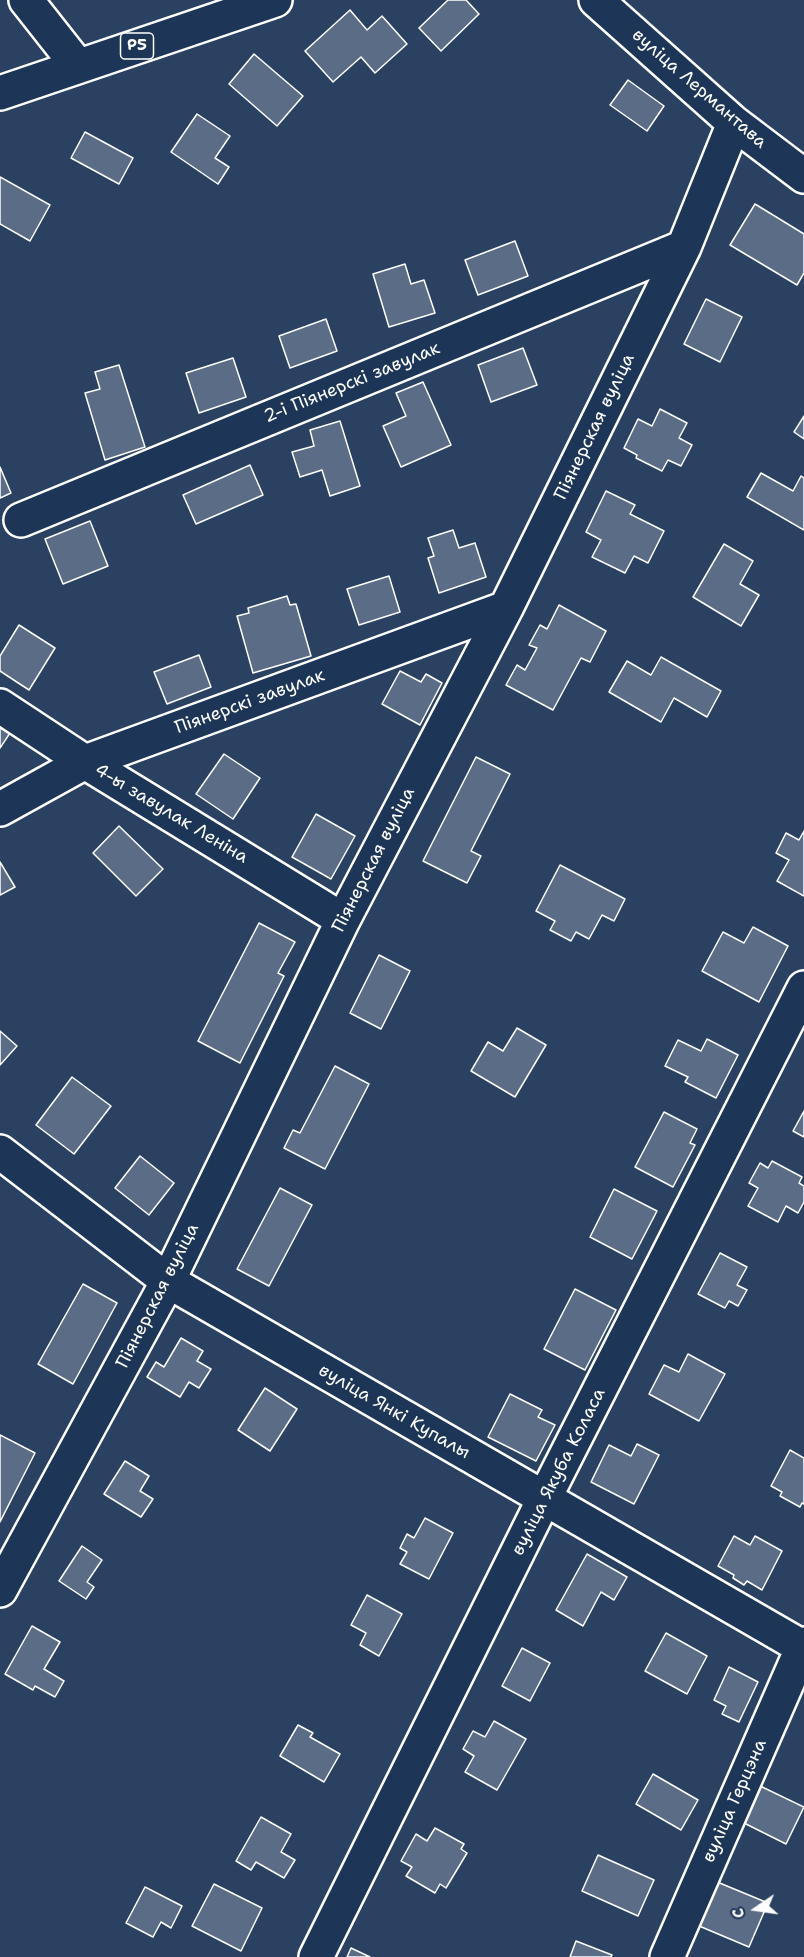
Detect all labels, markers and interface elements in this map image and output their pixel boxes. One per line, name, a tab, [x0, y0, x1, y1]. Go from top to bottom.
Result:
street label: вуліца Лермантава	[627, 25, 771, 153]
road number: Р5	[120, 33, 154, 59]
street label: 2-і Піянерскі завулак	[261, 338, 443, 428]
street label: Піянерская вуліца	[550, 350, 640, 504]
street label: Піянерскі завулак	[172, 665, 328, 739]
street label: 4-ы завулак Леніна	[90, 760, 252, 868]
street label: Піянерская вуліца	[328, 784, 420, 936]
street label: Піянерская вуліца	[112, 1220, 204, 1372]
street label: вуліца Янкі Купалы	[315, 1360, 473, 1464]
street label: вуліца Якуба Коласа	[507, 1385, 611, 1559]
street label: вуліца Герцэна	[698, 1736, 772, 1866]
north arrow	[726, 1879, 786, 1939]
text: С	[727, 1906, 749, 1920]

